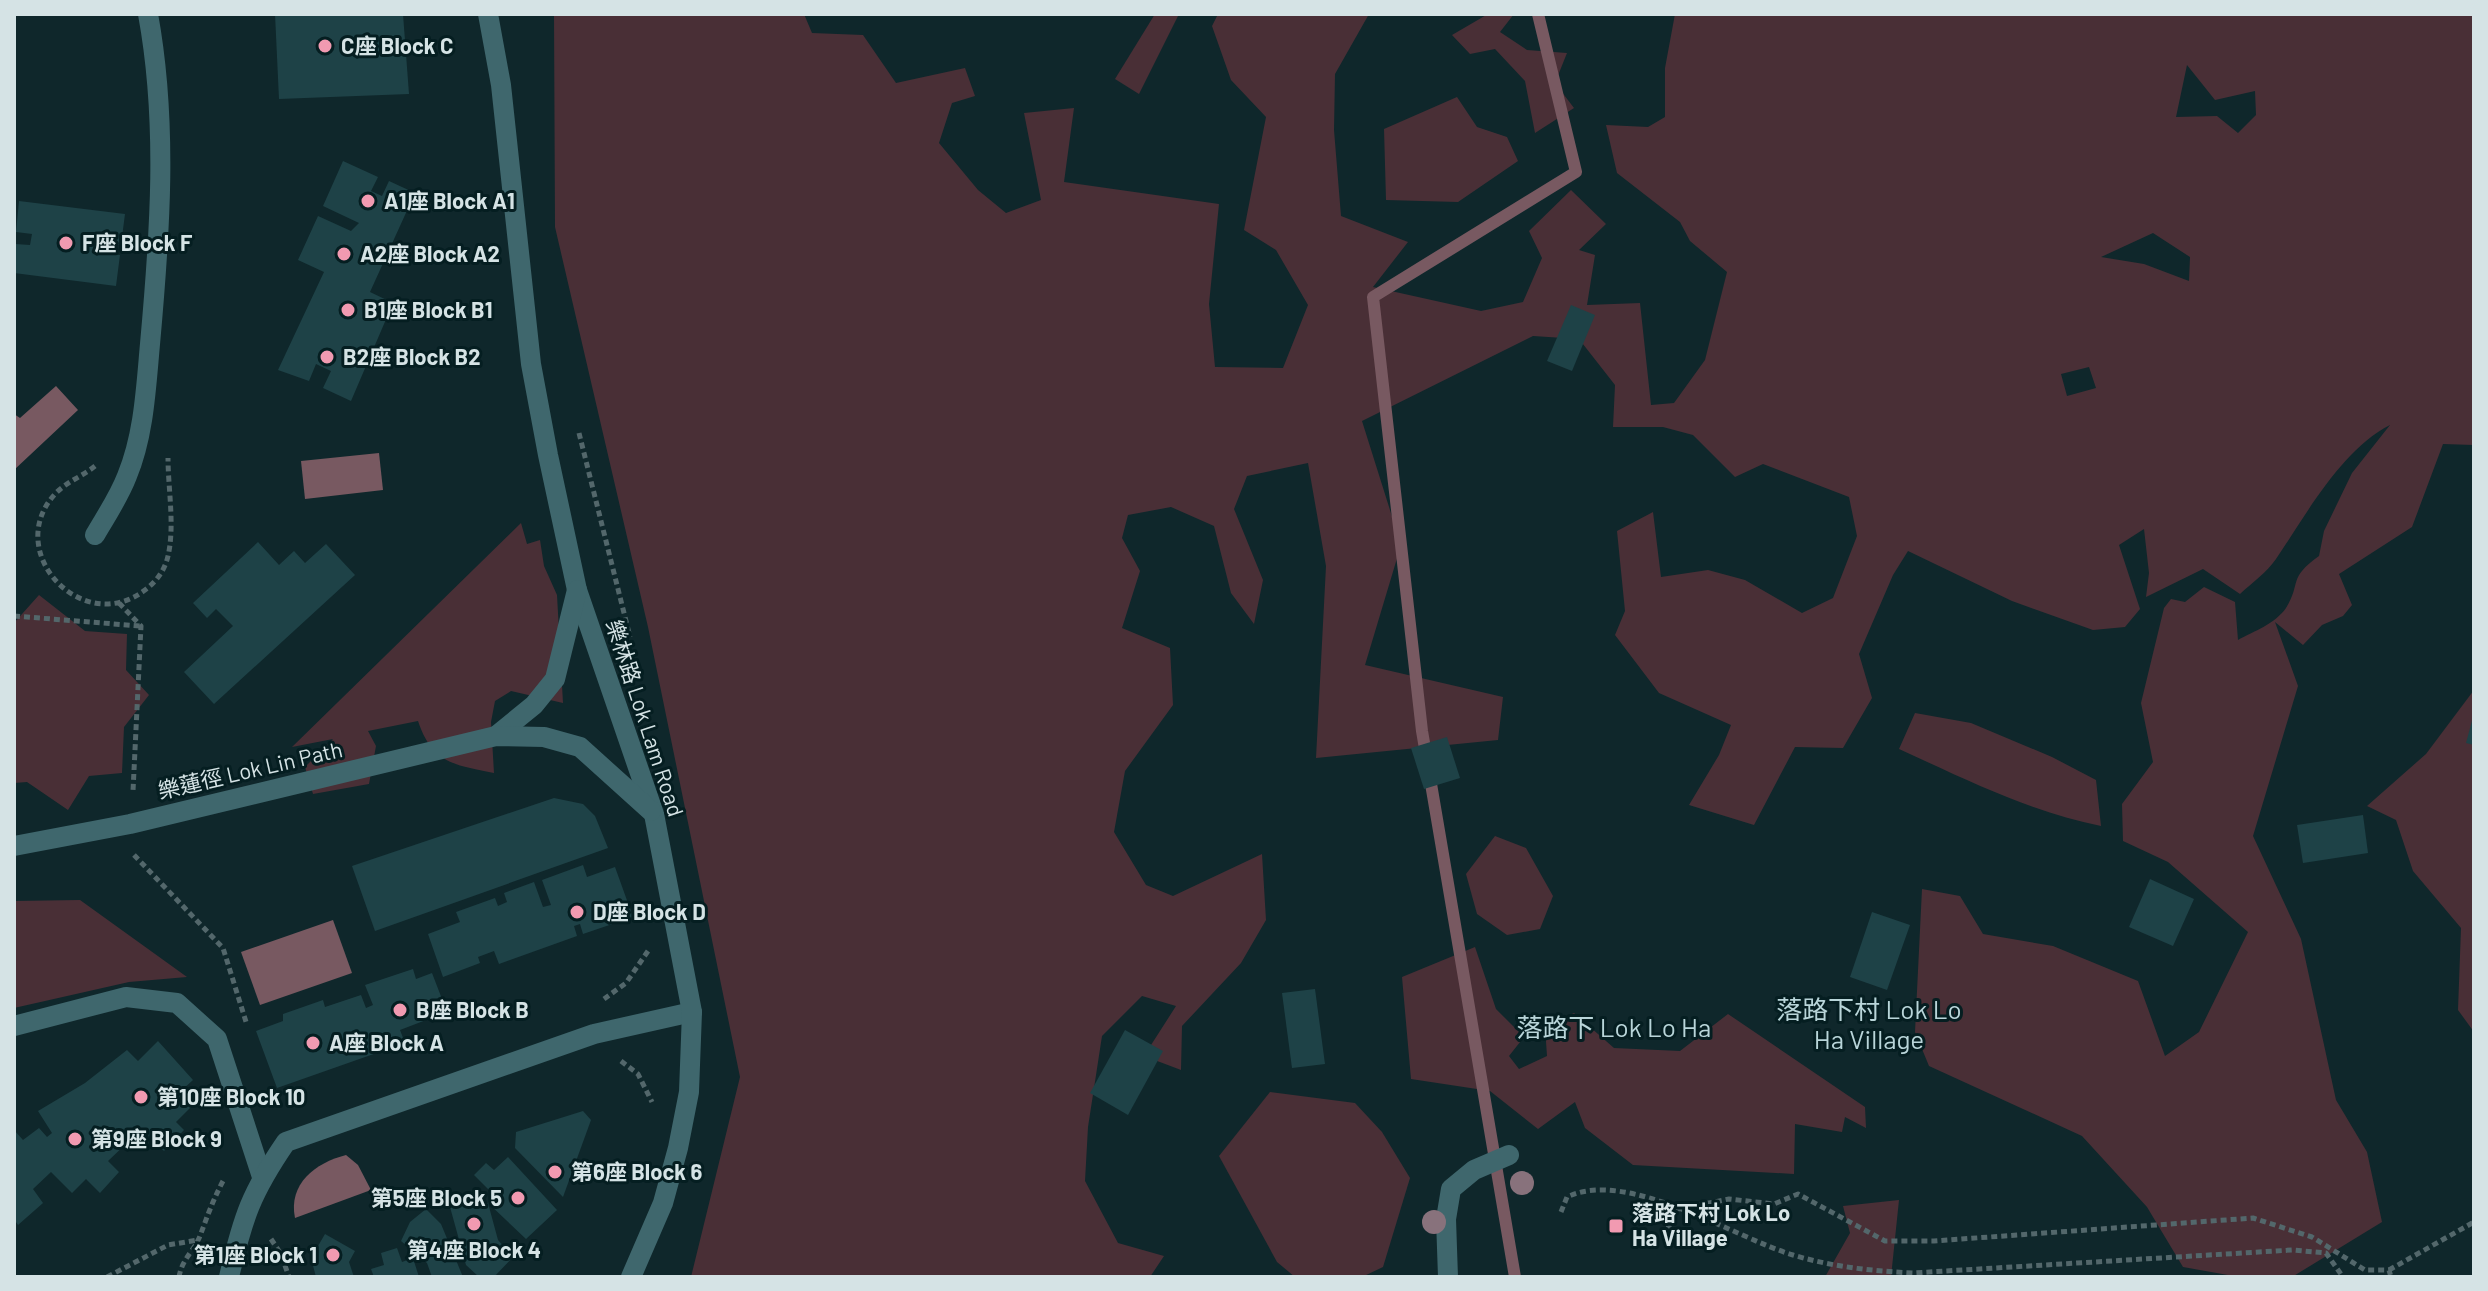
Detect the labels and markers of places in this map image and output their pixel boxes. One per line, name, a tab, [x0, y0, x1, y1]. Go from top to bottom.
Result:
place label: C座 Block C	[341, 32, 453, 58]
marker: C座 Block C	[316, 37, 334, 55]
place label: A1座 Block A1	[384, 187, 515, 213]
marker: A1座 Block A1	[359, 192, 377, 210]
place label: F座 Block F	[82, 229, 193, 255]
marker: F座 Block F	[57, 234, 75, 252]
place label: A2座 Block A2	[360, 240, 500, 266]
marker: A2座 Block A2	[335, 245, 353, 263]
place label: B1座 Block B1	[364, 296, 492, 322]
marker: B1座 Block B1	[339, 301, 357, 319]
place label: B2座 Block B2	[343, 343, 481, 369]
marker: B2座 Block B2	[318, 348, 336, 366]
place label: D座 Block D	[593, 898, 706, 924]
marker: D座 Block D	[568, 903, 586, 921]
place label: B座 Block B	[416, 996, 529, 1022]
marker: B座 Block B	[391, 1001, 409, 1019]
place label: A座 Block A	[329, 1029, 444, 1055]
marker: A座 Block A	[304, 1034, 322, 1052]
place label: 第10座 Block 10	[157, 1083, 305, 1109]
marker: 第10座 Block 10	[132, 1088, 150, 1106]
place label: 第9座 Block 9	[91, 1125, 222, 1151]
marker: 第9座 Block 9	[66, 1130, 84, 1148]
place label: 第6座 Block 6	[571, 1158, 702, 1184]
marker: 第6座 Block 6	[546, 1163, 564, 1181]
place label: 第5座 Block 5	[371, 1184, 502, 1210]
marker: 第5座 Block 5	[509, 1189, 527, 1207]
place label: 落路下村 Lok Lo Ha Village	[1632, 1199, 1790, 1250]
marker: 第4座 Block 4	[465, 1215, 483, 1233]
marker: 落路下村 Lok Lo Ha Village	[1607, 1217, 1625, 1235]
place label: 第4座 Block 4	[407, 1236, 541, 1262]
place label: 第1座 Block 1	[194, 1241, 317, 1267]
marker: 第1座 Block 1	[324, 1246, 342, 1264]

